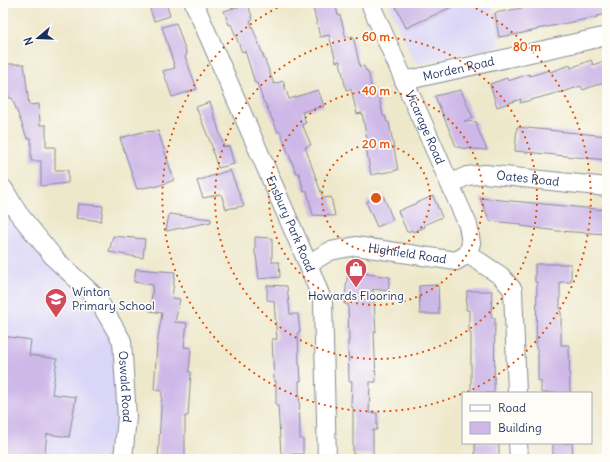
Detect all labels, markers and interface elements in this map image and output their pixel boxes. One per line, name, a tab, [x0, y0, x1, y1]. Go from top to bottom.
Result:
north arrow	[18, 18, 58, 58]
text: 60 m	[362, 29, 391, 44]
text: N	[21, 35, 36, 47]
text: 80 m	[513, 39, 542, 54]
street label: Morden Road	[421, 53, 496, 84]
text: 40 m	[362, 83, 391, 98]
street label: Vicarage Road	[403, 88, 448, 166]
text: 20 m	[362, 136, 390, 151]
street label: Oates Road	[496, 167, 560, 189]
street label: Ensbury Park Road	[263, 173, 318, 274]
centre of rings	[369, 191, 383, 205]
street label: Highfield Road	[367, 240, 448, 266]
shop icon: Howards Flooring	[343, 256, 369, 289]
place label: Winton Primary School	[72, 284, 155, 313]
school or university icon: Winton Primary School	[43, 286, 69, 319]
place label: Howards Flooring	[308, 288, 404, 303]
street label: Oswald Road	[116, 350, 135, 423]
legend	[462, 392, 592, 444]
text: Road	[498, 400, 526, 415]
text: Building	[498, 420, 542, 435]

